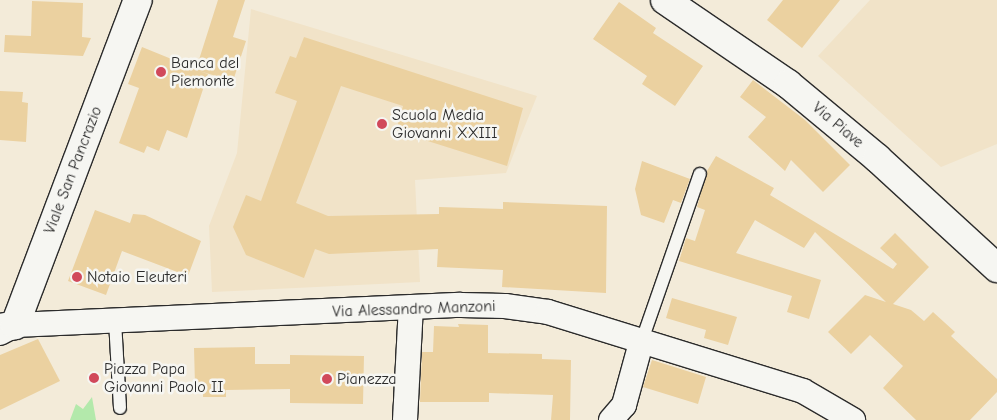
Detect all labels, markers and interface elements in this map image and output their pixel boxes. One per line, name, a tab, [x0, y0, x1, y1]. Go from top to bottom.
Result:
place label: Banca del Piemonte	[171, 53, 239, 91]
marker: Banca del Piemonte	[155, 66, 167, 78]
street label: Via Piave	[808, 98, 868, 152]
street label: Viale San Pancrazio	[40, 104, 106, 236]
place label: Scuola Media Giovanni XXIII	[392, 105, 497, 143]
marker: Scuola Media Giovanni XXIII	[376, 118, 388, 130]
place label: Notaio Eleuteri	[87, 267, 187, 287]
marker: Notaio Eleuteri	[71, 271, 83, 283]
street label: Via Alessandro Manzoni	[332, 297, 496, 321]
place label: Piazza Papa Giovanni Paolo II	[104, 359, 224, 397]
place label: Pianezza	[337, 369, 396, 389]
marker: Piazza Papa Giovanni Paolo II	[88, 372, 100, 384]
marker: Pianezza	[321, 373, 333, 385]

